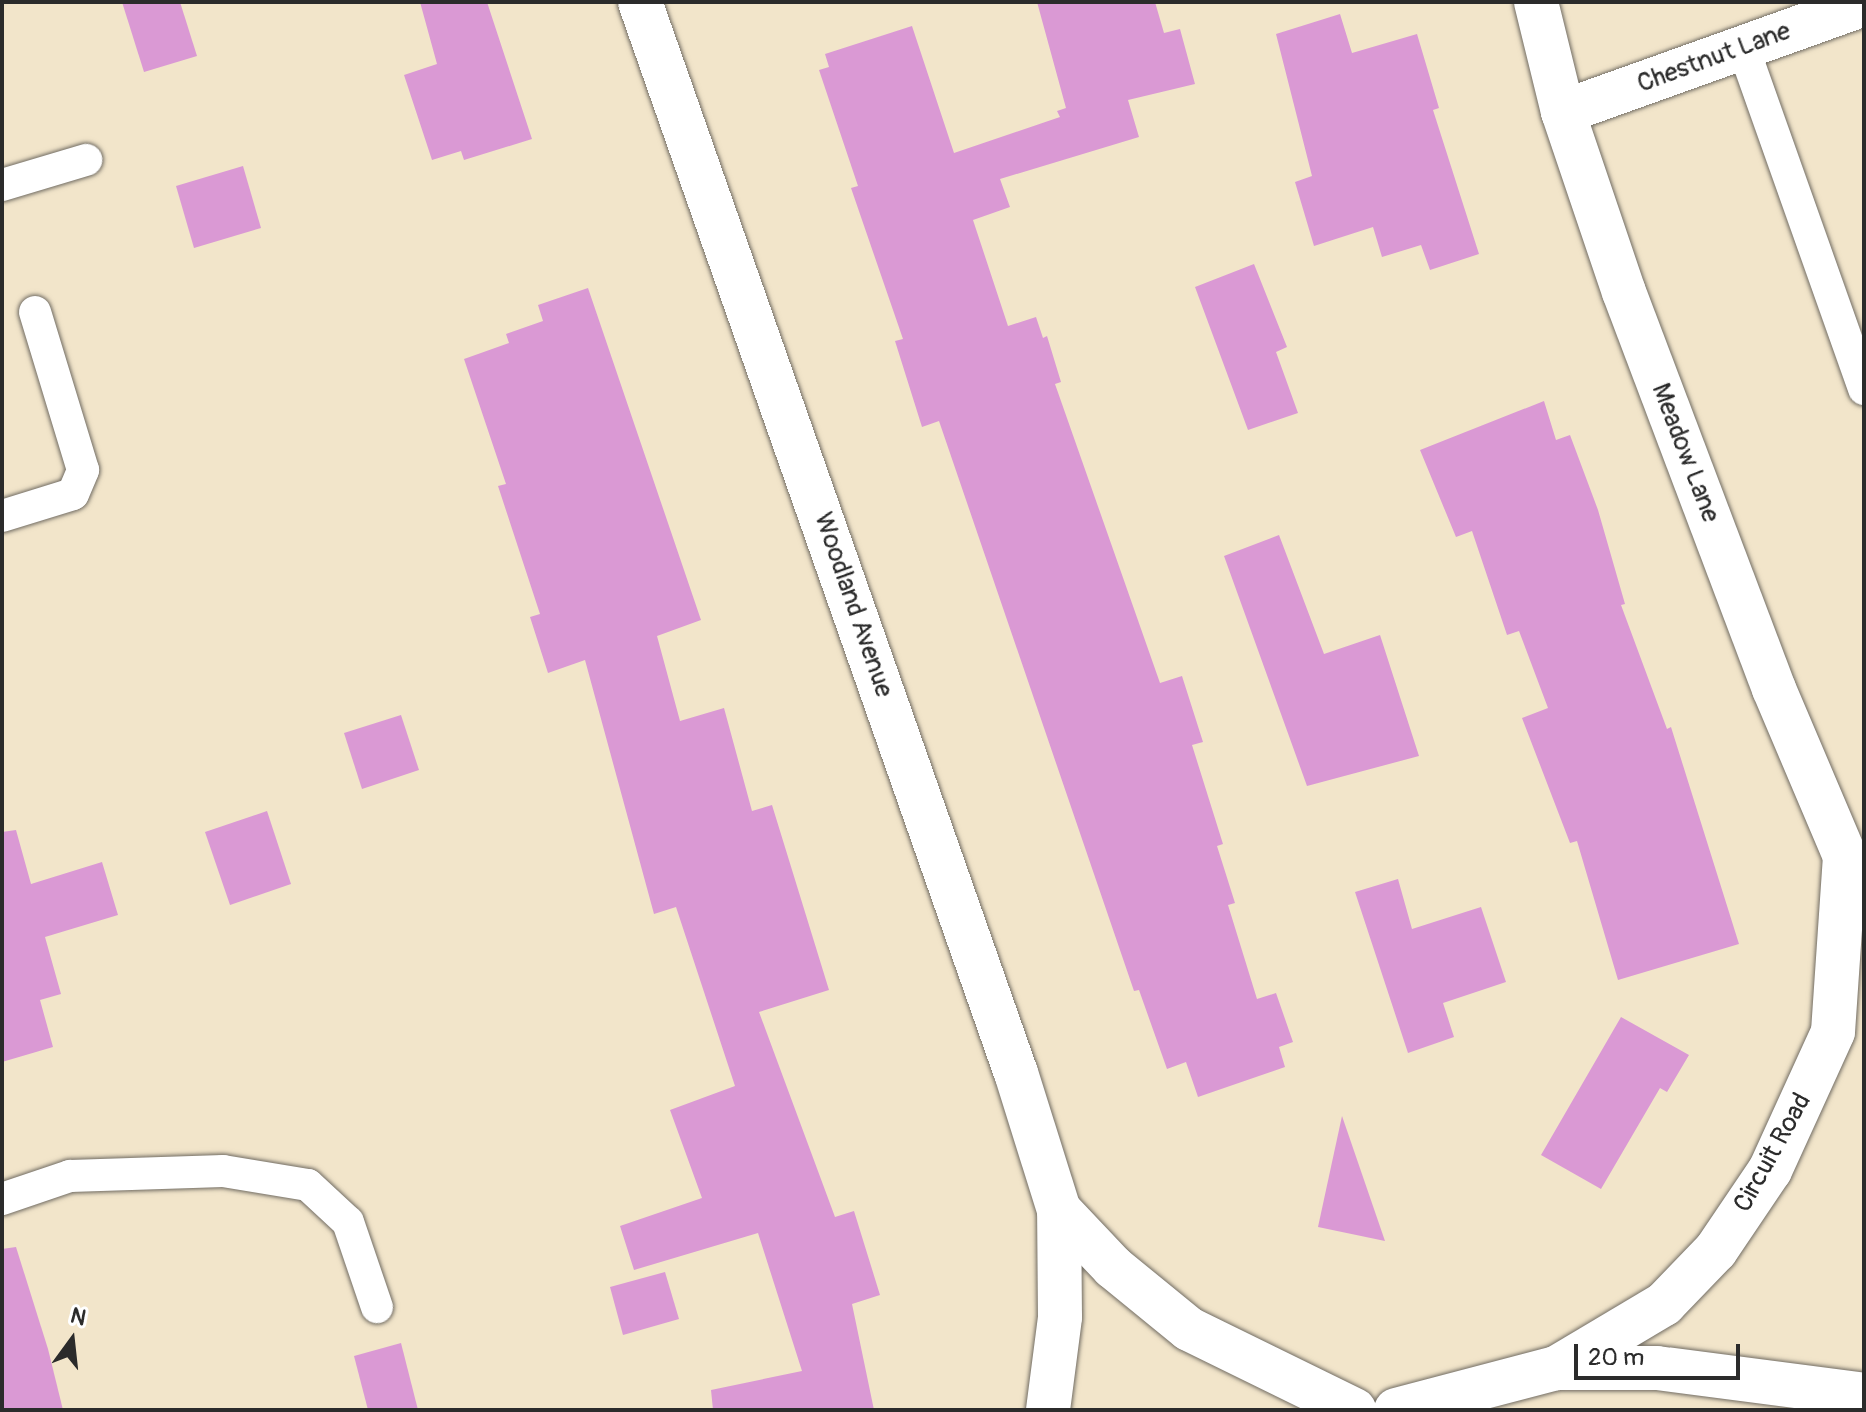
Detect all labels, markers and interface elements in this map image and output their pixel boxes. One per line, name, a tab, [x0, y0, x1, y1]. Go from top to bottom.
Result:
street label: Chestnut Lane	[1633, 16, 1795, 100]
street label: Meadow Lane	[1644, 379, 1726, 527]
street label: Woodland Avenue	[807, 508, 899, 702]
street label: Circuit Road	[1728, 1088, 1818, 1218]
north arrow	[32, 1300, 112, 1380]
text: N	[67, 1301, 89, 1332]
scale bar	[1578, 1328, 1744, 1378]
text: 20 m	[1588, 1343, 1644, 1372]

